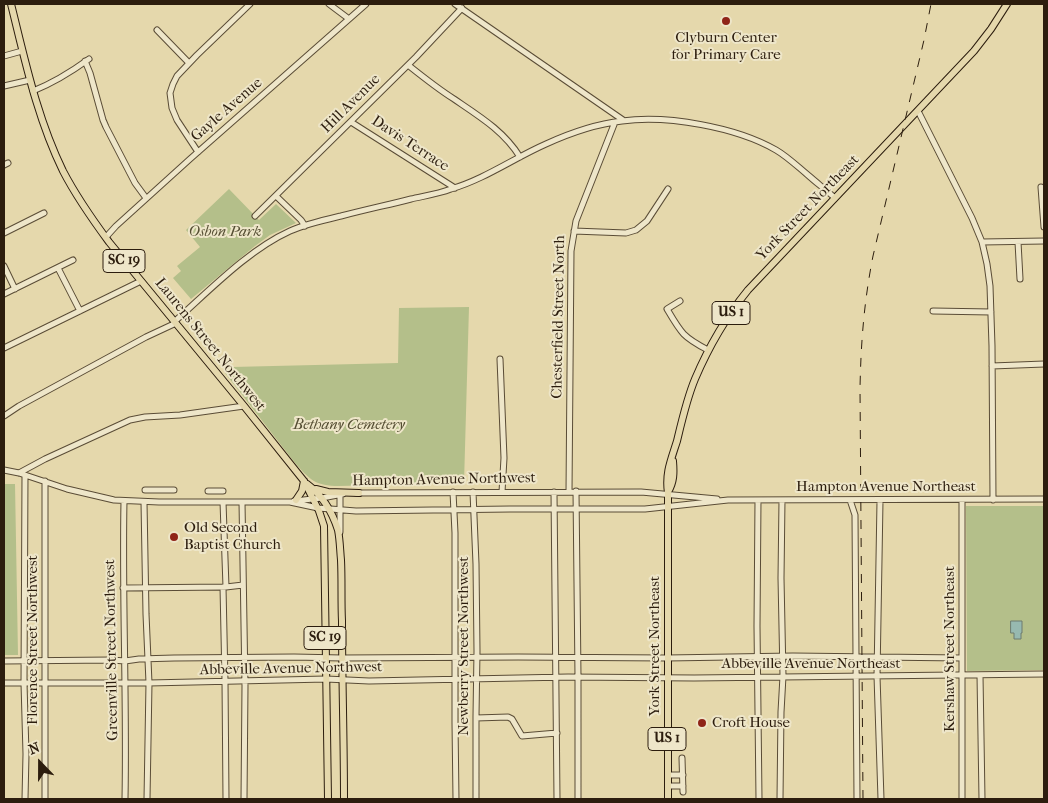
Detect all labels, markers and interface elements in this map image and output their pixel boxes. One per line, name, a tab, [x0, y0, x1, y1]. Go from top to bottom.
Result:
marker: Clyburn Center for Primary Care	[720, 15, 732, 27]
place label: Clyburn Center for Primary Care	[671, 29, 781, 64]
street label: Hill Avenue	[318, 71, 384, 137]
street label: Gayle Avenue	[188, 74, 266, 146]
street label: Davis Terrace	[368, 112, 452, 176]
street label: York Street Northeast	[753, 151, 863, 265]
park label: Osbon Park	[189, 223, 261, 241]
street label: Chesterfield Street North	[549, 235, 569, 399]
road number: SC 19	[103, 250, 145, 272]
street label: Laurens Street Northwest	[151, 275, 269, 415]
road number: US 1	[712, 302, 750, 324]
park label: Bethany Cemetery	[293, 416, 405, 434]
street label: Hampton Avenue Northwest	[352, 469, 536, 491]
street label: Hampton Avenue Northeast	[796, 478, 976, 496]
place label: Old Second Baptist Church	[184, 519, 281, 554]
marker: Old Second Baptist Church	[168, 531, 180, 543]
street label: Florence Street Northwest	[24, 555, 42, 725]
street label: Newberry Street Northwest	[455, 556, 473, 736]
street label: Greenville Street Northwest	[101, 559, 123, 741]
street label: Kershaw Street Northeast	[941, 566, 959, 732]
street label: York Street Northeast	[646, 576, 664, 716]
road number: SC 19	[304, 626, 346, 650]
street label: Abbeville Avenue Northeast	[721, 655, 901, 673]
street label: Abbeville Avenue Northwest	[199, 658, 383, 680]
place label: Croft House	[712, 714, 790, 732]
marker: Croft House	[696, 717, 708, 729]
road number: US 1	[648, 728, 686, 751]
north arrow	[15, 738, 65, 788]
text: N	[26, 739, 42, 758]

